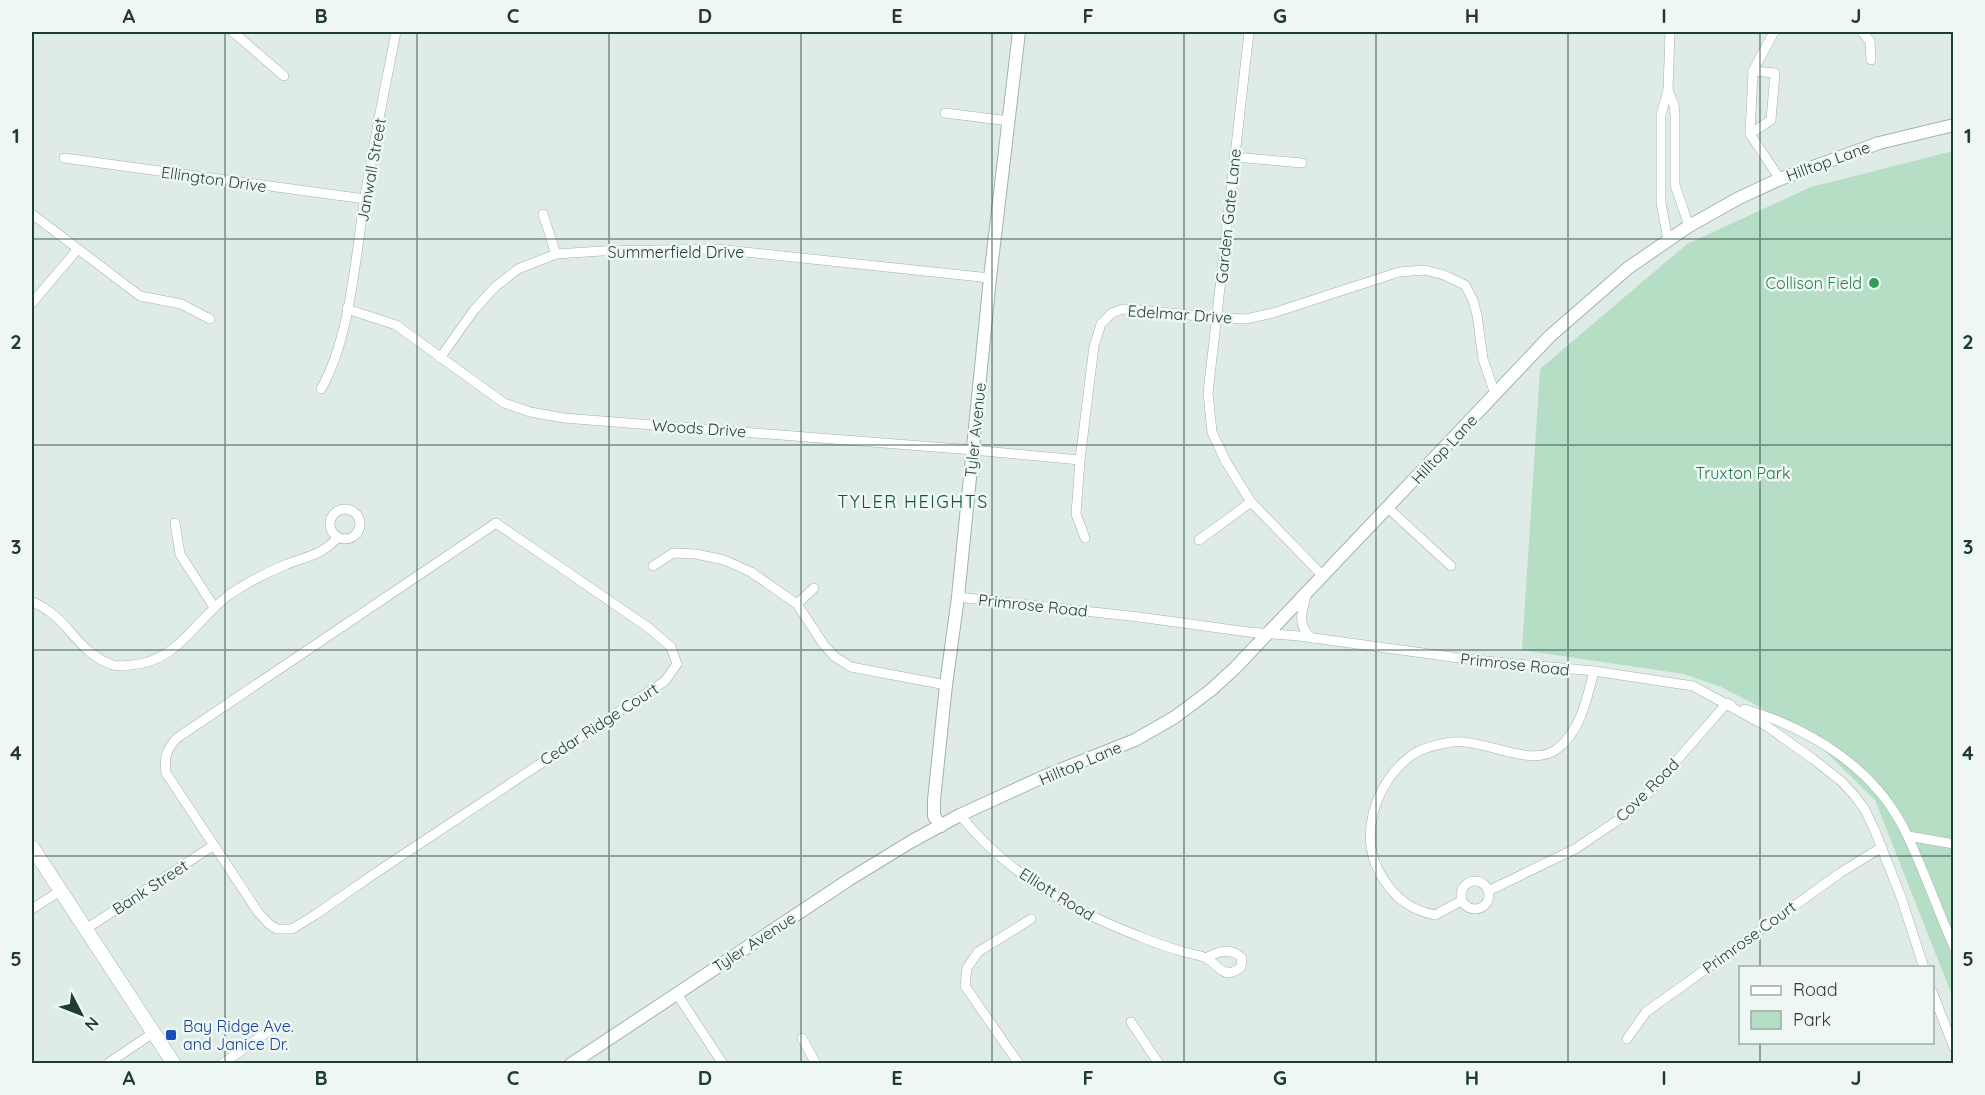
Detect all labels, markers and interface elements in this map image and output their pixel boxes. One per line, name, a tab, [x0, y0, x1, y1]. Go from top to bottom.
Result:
text: A	[123, 3, 136, 28]
text: B	[314, 3, 328, 28]
text: C	[507, 3, 520, 28]
text: D	[698, 3, 712, 28]
text: E	[891, 3, 903, 28]
text: F	[1082, 3, 1094, 28]
text: G	[1273, 3, 1287, 28]
text: H	[1465, 3, 1479, 28]
text: I	[1661, 3, 1667, 28]
text: J	[1850, 3, 1862, 28]
street label: Janwall Street	[352, 116, 390, 224]
text: 1	[12, 123, 20, 148]
text: 1	[1964, 123, 1972, 148]
street label: Hilltop Lane	[1783, 137, 1873, 185]
street label: Garden Gate Lane	[1211, 148, 1245, 284]
street label: Ellington Drive	[160, 162, 268, 196]
street label: Summerfield Drive	[608, 242, 744, 262]
place label: Collison Field	[1766, 273, 1862, 293]
marker: Collison Field	[1867, 276, 1881, 290]
street label: Edelmar Drive	[1127, 300, 1233, 328]
text: 2	[10, 329, 22, 354]
text: 2	[1962, 329, 1974, 354]
street label: Tyler Avenue	[960, 382, 990, 478]
street label: Hilltop Lane	[1407, 410, 1481, 488]
street label: Woods Drive	[651, 415, 747, 441]
park label: Truxton Park	[1695, 463, 1791, 483]
district label: TYLER HEIGHTS	[837, 490, 989, 513]
text: 3	[11, 534, 21, 559]
text: 3	[1963, 534, 1973, 559]
street label: Primrose Road	[977, 589, 1089, 621]
street label: Primrose Road	[1459, 648, 1571, 680]
street label: Cedar Ridge Court	[536, 678, 662, 770]
street label: Hilltop Lane	[1036, 737, 1124, 789]
text: 4	[10, 740, 22, 765]
text: 4	[1962, 740, 1974, 765]
street label: Cove Road	[1611, 754, 1683, 826]
street label: Bank Street	[108, 855, 192, 919]
street label: Elliott Road	[1016, 863, 1098, 925]
street label: Primrose Court	[1698, 896, 1800, 978]
street label: Tyler Avenue	[709, 908, 799, 976]
text: 5	[10, 946, 22, 971]
text: 5	[1962, 946, 1974, 971]
legend	[1739, 966, 1934, 1044]
text: Road	[1793, 978, 1838, 1001]
north arrow	[51, 984, 111, 1044]
text: Park	[1793, 1008, 1831, 1031]
text: N	[81, 1013, 104, 1035]
place label: Bay Ridge Ave. and Janice Dr.	[183, 1016, 294, 1054]
marker: Bay Ridge Ave. and Janice Dr.	[164, 1028, 178, 1042]
text: A	[123, 1065, 136, 1090]
text: B	[314, 1065, 328, 1090]
text: C	[507, 1065, 520, 1090]
text: D	[698, 1065, 712, 1090]
text: E	[891, 1065, 903, 1090]
text: F	[1082, 1065, 1094, 1090]
text: G	[1273, 1065, 1287, 1090]
text: H	[1465, 1065, 1479, 1090]
text: I	[1661, 1065, 1667, 1090]
text: J	[1850, 1065, 1862, 1090]

